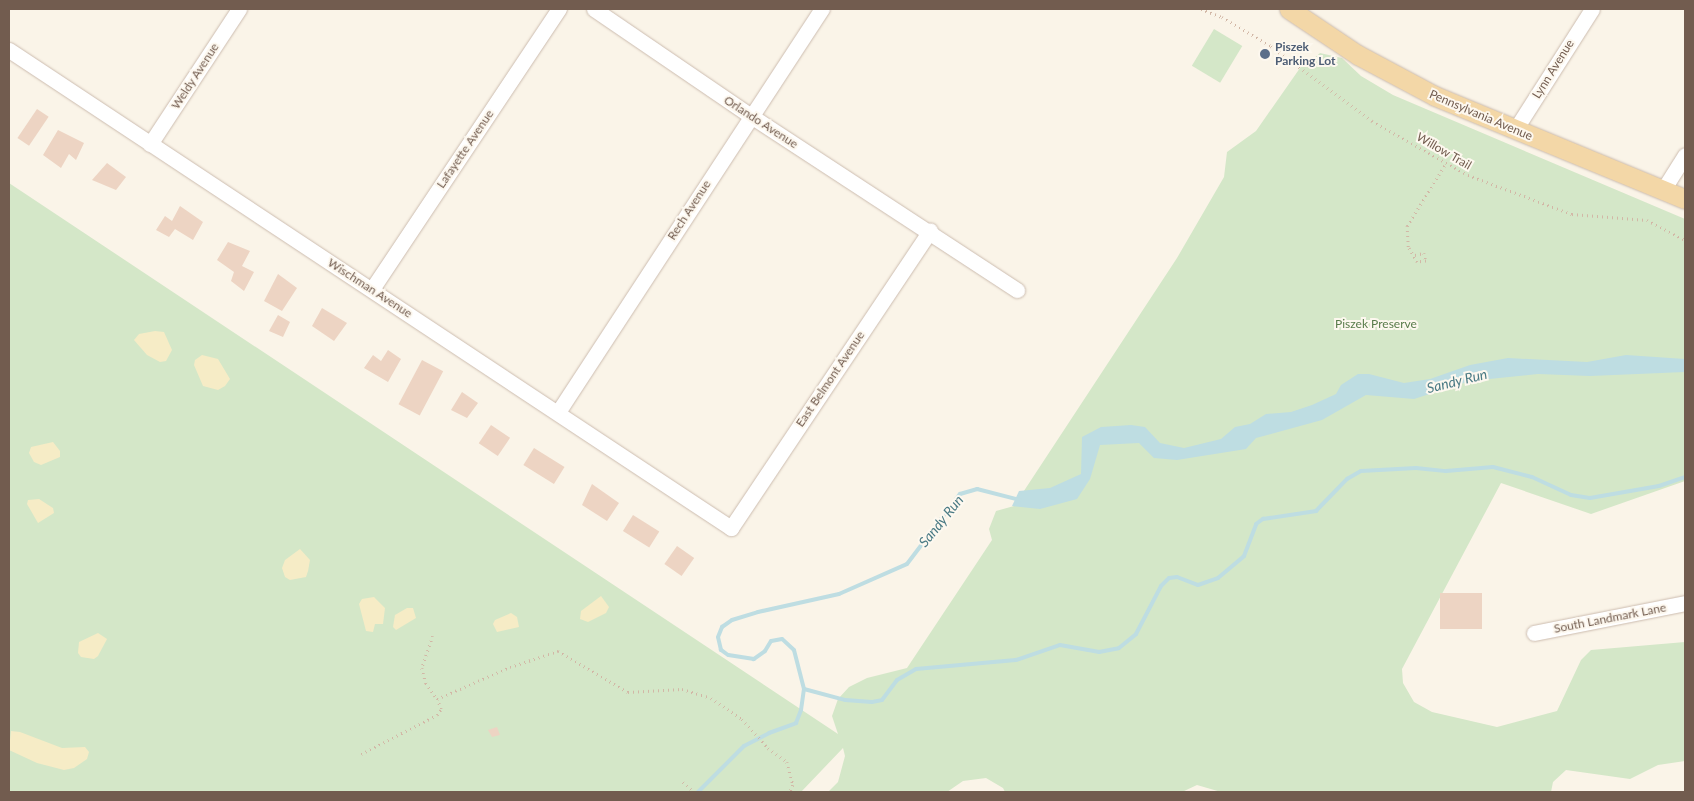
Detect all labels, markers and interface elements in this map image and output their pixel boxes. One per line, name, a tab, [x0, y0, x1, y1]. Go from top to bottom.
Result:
street label: Lynn Avenue	[1529, 37, 1577, 101]
street label: Weldy Avenue	[168, 40, 222, 112]
place label: Piszek Parking Lot	[1275, 40, 1335, 68]
marker: Piszek Parking Lot	[1259, 48, 1271, 60]
street label: Pennsylvania Avenue	[1427, 87, 1535, 143]
street label: Orlando Avenue	[721, 93, 801, 151]
street label: Lafayette Avenue	[433, 107, 497, 191]
street label: Willow Trail	[1414, 129, 1474, 173]
street label: Rech Avenue	[664, 177, 714, 243]
street label: Wischman Avenue	[325, 255, 415, 321]
park label: Piszek Preserve	[1335, 317, 1417, 331]
street label: East Belmont Avenue	[793, 328, 867, 430]
water label: Sandy Run	[1425, 365, 1489, 397]
water label: Sandy Run	[915, 492, 967, 550]
street label: South Landmark Lane	[1553, 600, 1667, 636]

